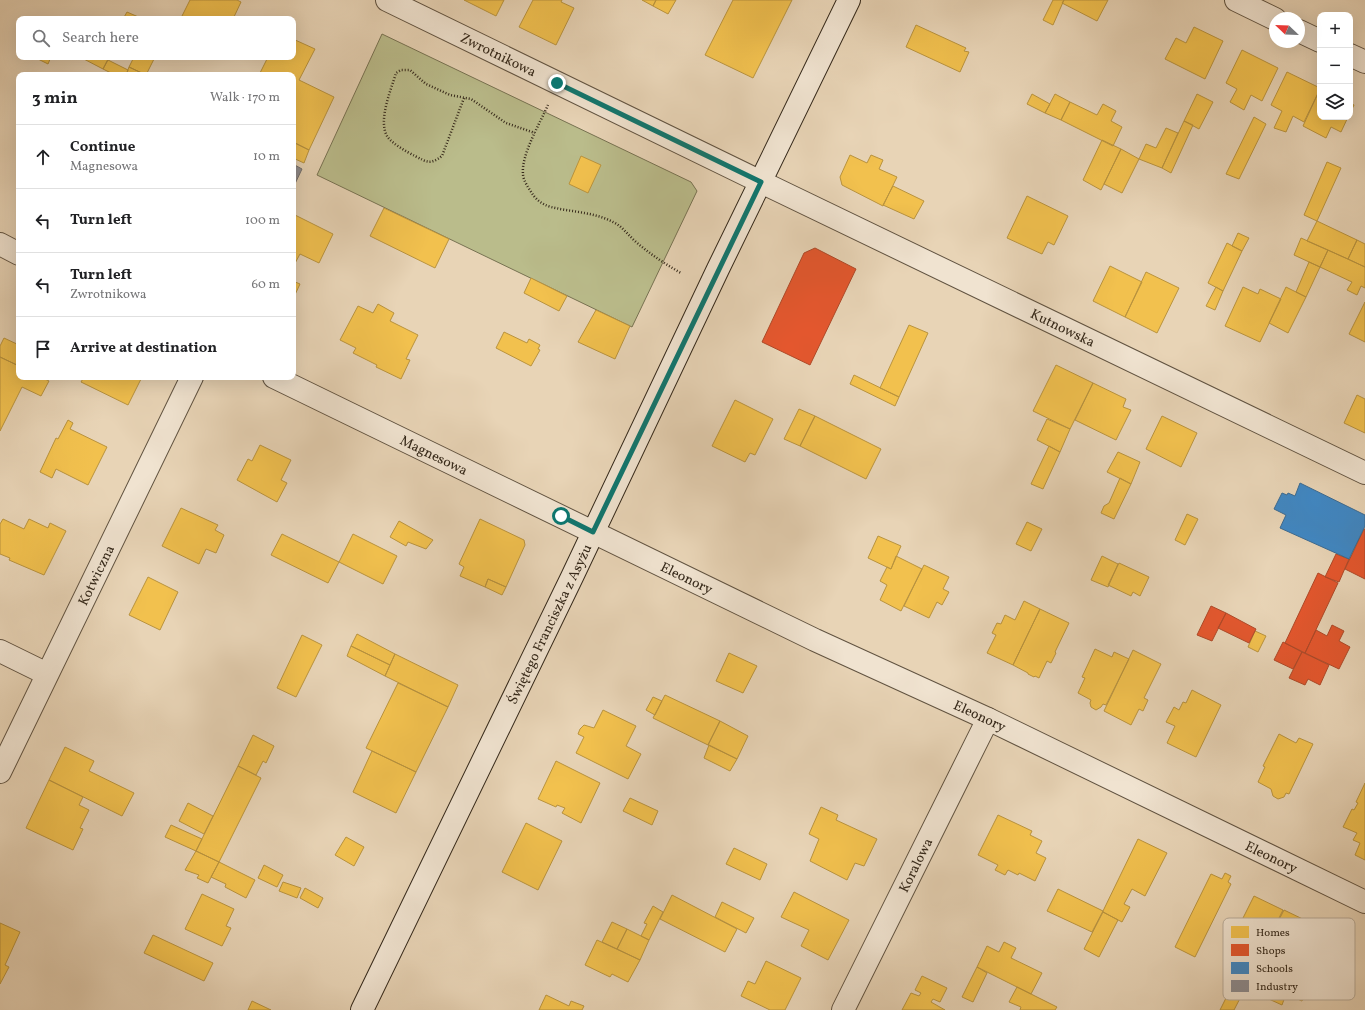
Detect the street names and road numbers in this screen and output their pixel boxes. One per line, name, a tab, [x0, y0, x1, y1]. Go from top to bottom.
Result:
street label: Zwrotnikowa	[457, 29, 539, 82]
street label: Kutnowska	[1027, 305, 1098, 352]
street label: Magnesowa	[396, 432, 471, 481]
street label: Świętego Franciszka z Asyżu	[503, 541, 597, 708]
street label: Kotwiczna	[74, 542, 120, 609]
street label: Eleonory	[657, 558, 716, 600]
street label: Eleonory	[950, 696, 1009, 737]
street label: Koralowa	[895, 835, 938, 896]
street label: Eleonory	[1242, 837, 1301, 879]

